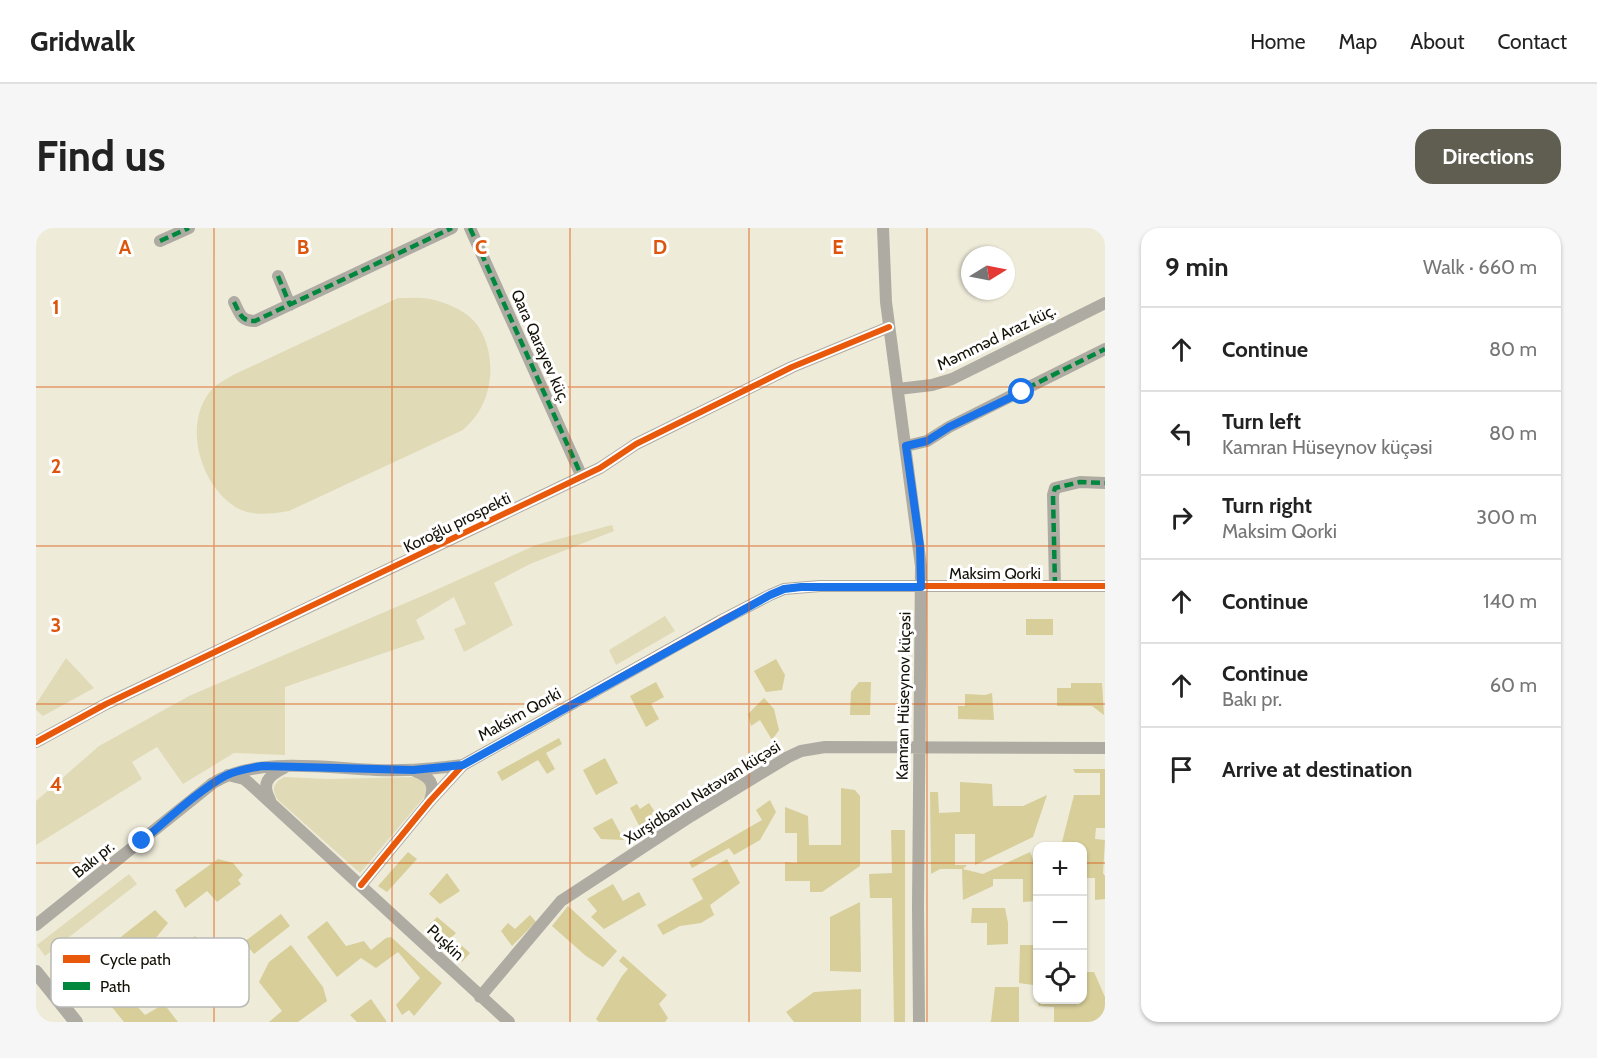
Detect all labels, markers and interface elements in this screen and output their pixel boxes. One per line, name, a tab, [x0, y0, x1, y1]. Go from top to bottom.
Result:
text: Gridwalk	[30, 24, 135, 58]
text: Home	[1250, 29, 1306, 54]
text: Map	[1339, 29, 1377, 54]
text: About	[1410, 29, 1464, 54]
text: Contact	[1497, 29, 1567, 54]
button: Directions	[1415, 129, 1561, 184]
text: Find us	[36, 130, 165, 182]
text: A	[119, 235, 132, 259]
text: B	[297, 235, 309, 259]
text: C	[475, 235, 487, 259]
text: D	[653, 235, 667, 259]
text: E	[832, 235, 844, 259]
north arrow	[961, 246, 1015, 300]
text: 9 min	[1165, 251, 1229, 283]
text: Walk · 660 m	[1423, 255, 1537, 279]
street label: Qara Qarayev küç.	[507, 287, 574, 406]
text: 1	[52, 295, 60, 319]
street label: Məmməd Araz küç.	[934, 300, 1059, 374]
icon: ahead	[1165, 333, 1198, 366]
text: Continue	[1222, 336, 1308, 363]
text: 80 m	[1489, 337, 1537, 361]
route start	[1008, 378, 1034, 404]
text: Turn left	[1222, 408, 1301, 435]
icon: left	[1165, 417, 1198, 450]
text: 80 m	[1489, 421, 1537, 445]
text: Kamran Hüseynov küçəsi	[1222, 435, 1432, 459]
text: 2	[51, 454, 61, 478]
street label: Koroğlu prospekti	[401, 488, 514, 557]
text: Turn right	[1222, 492, 1312, 519]
icon: right	[1165, 501, 1198, 534]
text: 300 m	[1476, 505, 1537, 529]
text: Maksim Qorki	[1222, 519, 1337, 543]
street label: Maksim Qorki	[949, 564, 1041, 583]
icon: ahead	[1165, 585, 1198, 618]
text: Continue	[1222, 588, 1308, 615]
text: 140 m	[1483, 589, 1537, 613]
street label: Kamran Hüseynov küçəsi	[893, 612, 914, 780]
text: 3	[51, 613, 61, 637]
text: Continue	[1222, 660, 1308, 687]
icon: ahead	[1165, 669, 1198, 702]
text: 60 m	[1490, 673, 1537, 697]
street label: Maksim Qorki	[474, 684, 564, 745]
text: Bakı pr.	[1222, 687, 1282, 711]
street label: Xurşidbanu Natəvan küçəsi	[621, 737, 784, 848]
icon: arrive	[1165, 753, 1198, 786]
text: Arrive at destination	[1222, 756, 1412, 783]
text: 4	[50, 772, 62, 796]
route end	[128, 827, 154, 853]
street label: Bakı pr.	[69, 837, 118, 882]
map controls	[1033, 842, 1087, 1004]
button: +	[1033, 842, 1087, 896]
button: −	[1033, 896, 1087, 950]
street label: Puşkin	[423, 921, 468, 964]
legend	[51, 938, 249, 1007]
text: Cycle path	[100, 950, 171, 969]
button: locate	[1033, 950, 1087, 1004]
text: Path	[100, 977, 131, 996]

